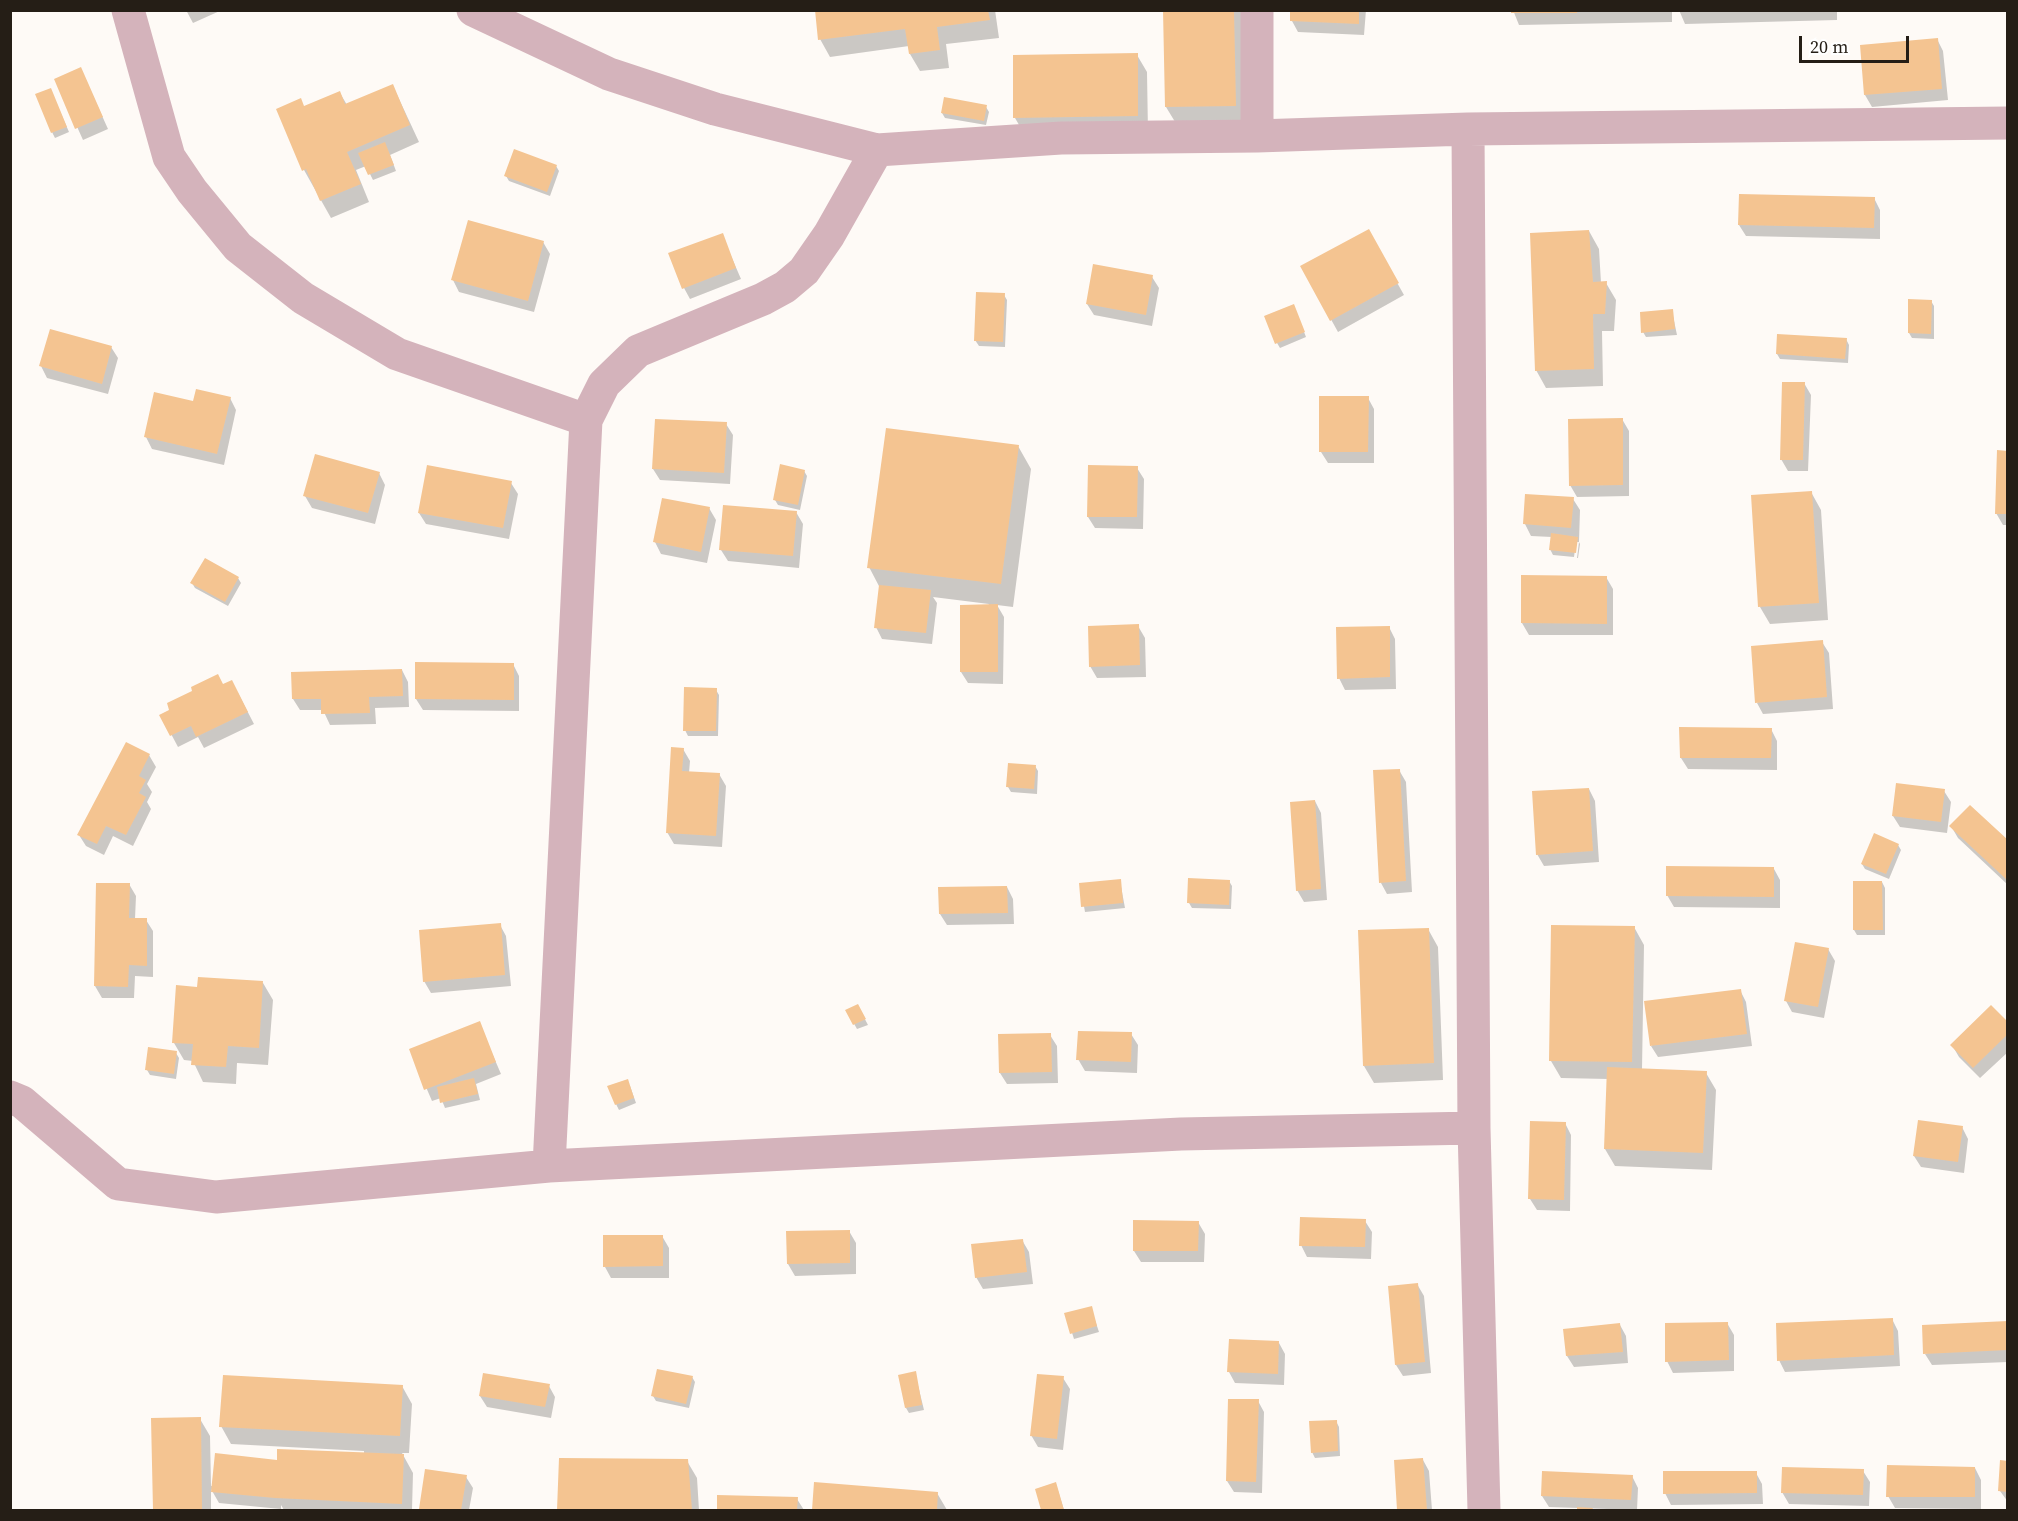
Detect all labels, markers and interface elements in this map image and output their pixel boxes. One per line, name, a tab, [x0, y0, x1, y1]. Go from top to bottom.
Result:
scale bar	[1802, 24, 1912, 62]
text: 20 m	[1810, 34, 1848, 59]

